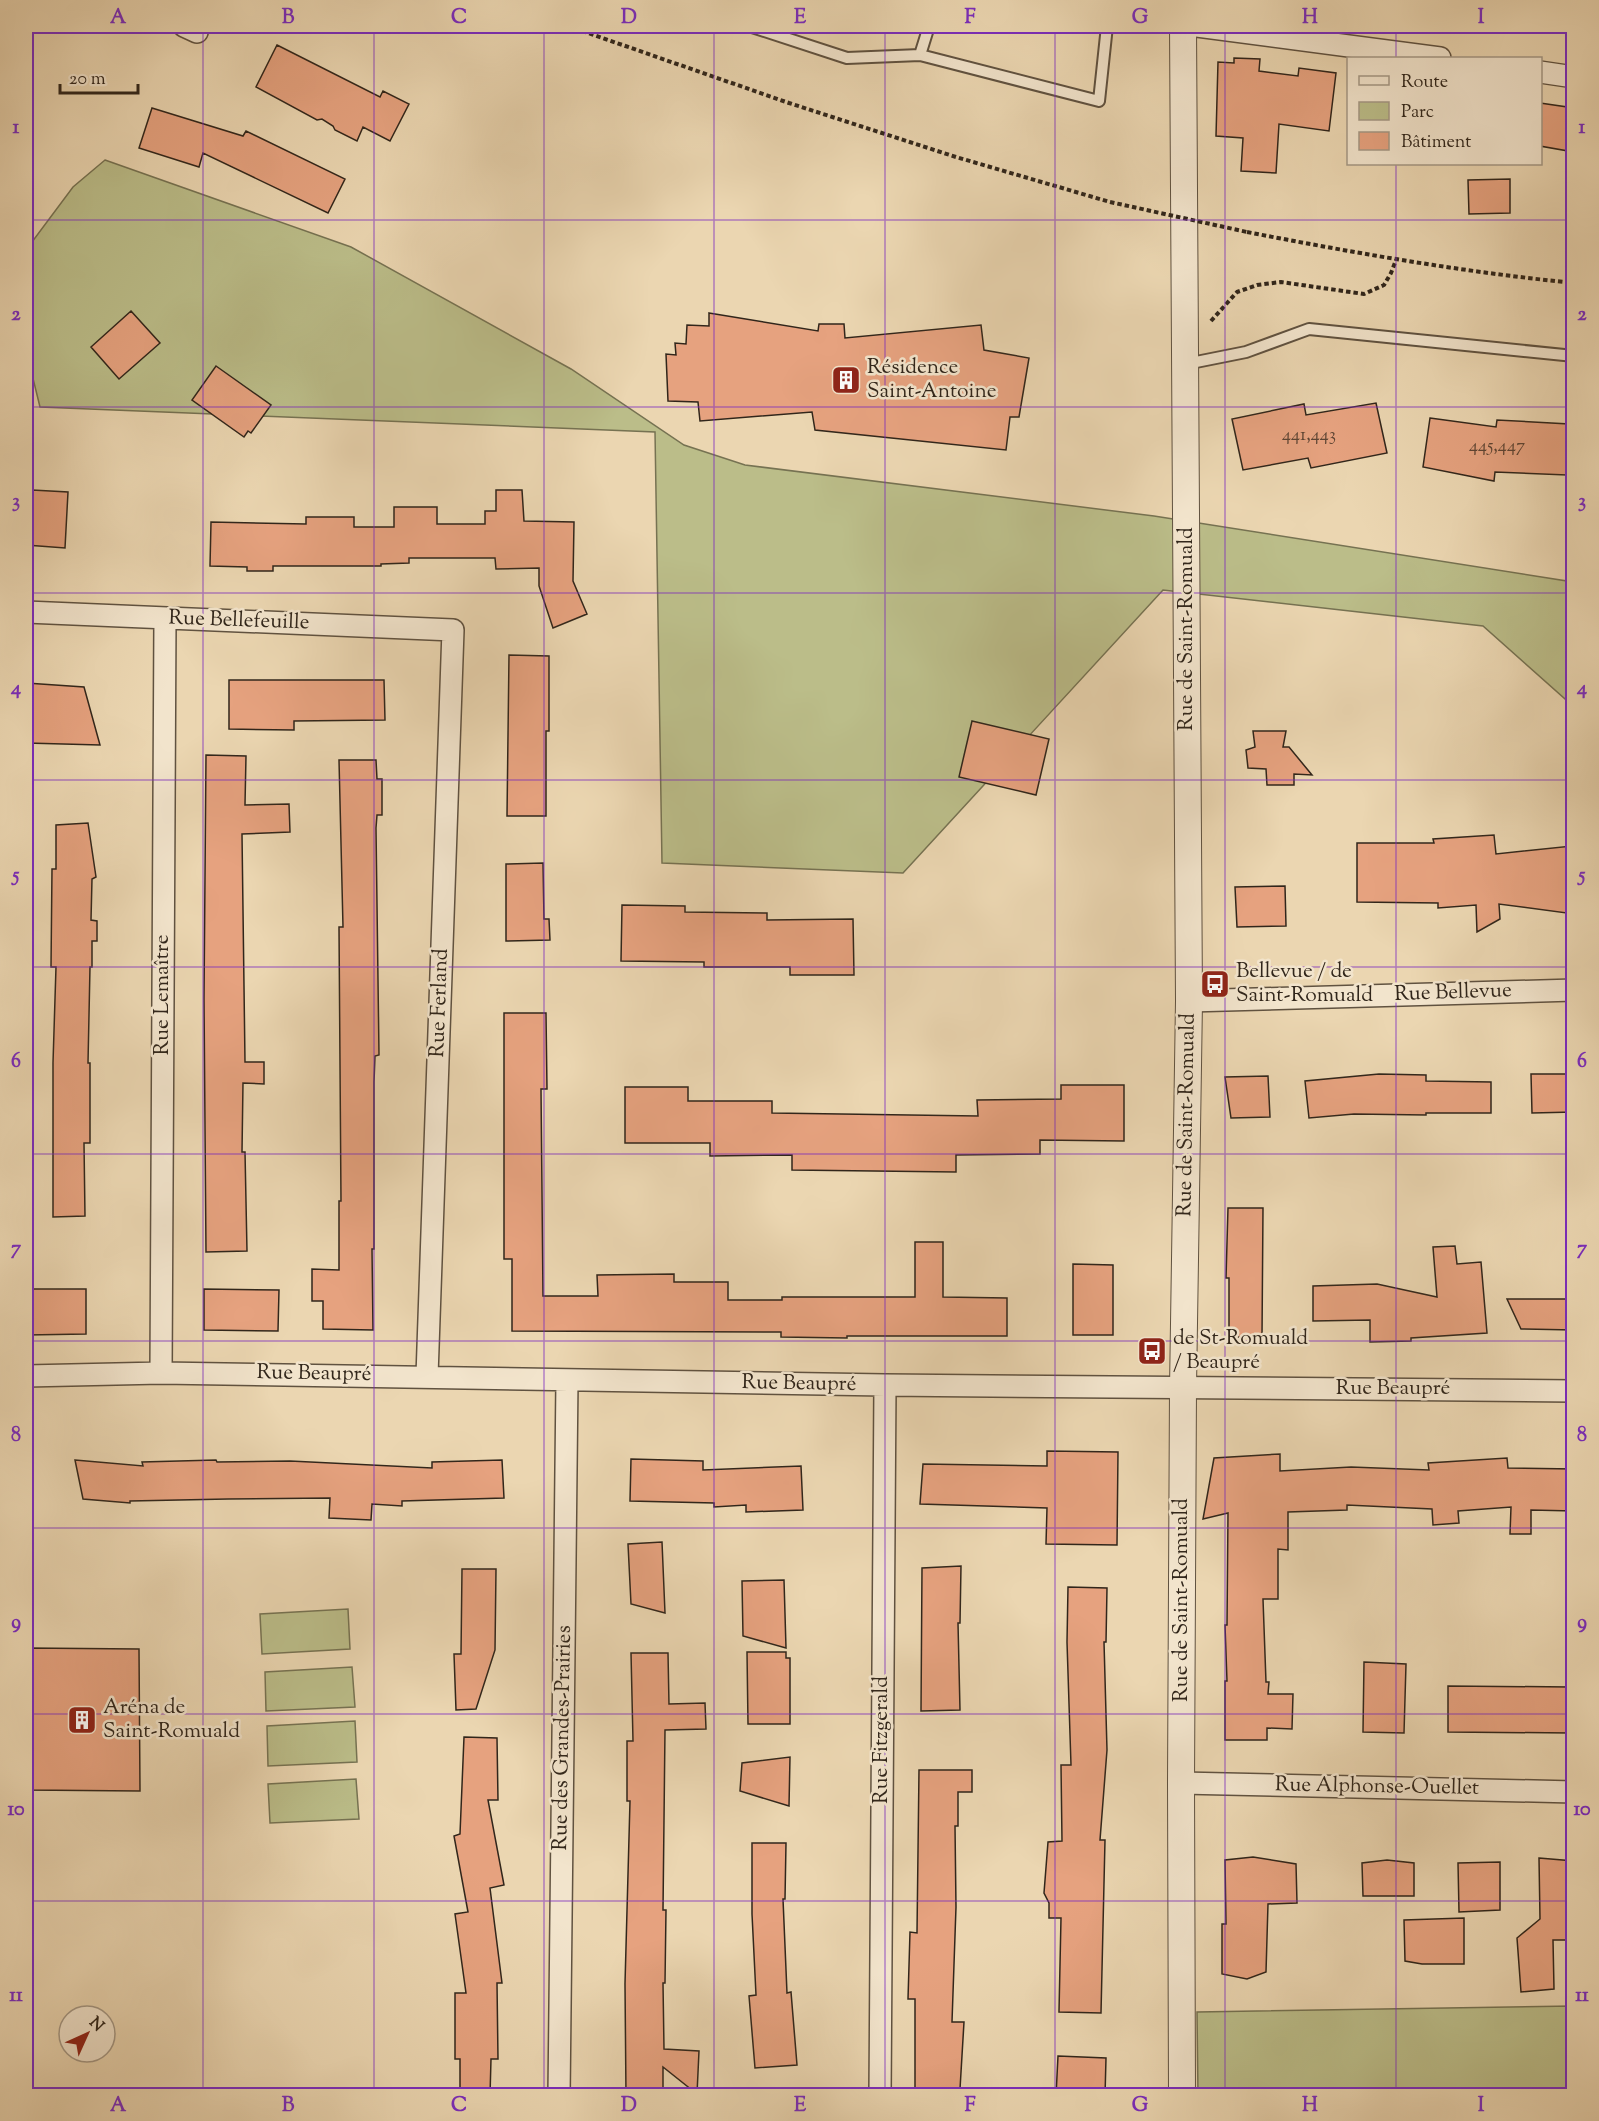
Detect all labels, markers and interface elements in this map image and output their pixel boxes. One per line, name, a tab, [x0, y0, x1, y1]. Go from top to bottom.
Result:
text: A	[110, 4, 127, 33]
text: B	[282, 4, 295, 33]
text: C	[451, 4, 467, 33]
text: D	[621, 4, 637, 33]
text: E	[794, 4, 807, 33]
text: F	[964, 4, 976, 33]
text: G	[1132, 4, 1149, 33]
text: H	[1302, 4, 1318, 33]
text: I	[1478, 4, 1485, 33]
scale bar	[60, 57, 138, 95]
legend	[1347, 57, 1542, 165]
text: 20 m	[69, 67, 106, 93]
text: Route	[1401, 70, 1448, 96]
text: Parc	[1401, 100, 1434, 126]
text: 1	[13, 114, 20, 143]
text: 1	[1579, 114, 1586, 143]
text: Bâtiment	[1401, 130, 1471, 156]
text: 2	[11, 301, 21, 330]
text: 2	[1577, 301, 1587, 330]
place label: Résidence Saint-Antoine	[867, 353, 997, 407]
building icon: Résidence Saint-Antoine	[830, 364, 862, 396]
house number: 441,443	[1282, 423, 1336, 449]
house number: 445,447	[1469, 434, 1525, 460]
text: 3	[12, 488, 20, 517]
text: 3	[1578, 488, 1586, 517]
street label: Rue de Saint-Romuald	[1172, 527, 1202, 731]
street label: Rue Bellefeuille	[168, 604, 310, 638]
text: 4	[10, 675, 21, 704]
text: 4	[1576, 675, 1587, 704]
text: 5	[11, 862, 20, 891]
text: 5	[1577, 862, 1586, 891]
street label: Rue Lemaître	[148, 934, 178, 1056]
street label: Rue Ferland	[423, 948, 457, 1058]
place label: Bellevue / de Saint-Romuald	[1236, 957, 1373, 1011]
bus stop icon: Bellevue / de Saint-Romuald	[1199, 968, 1231, 1000]
street label: Rue Bellevue	[1394, 976, 1512, 1010]
street label: Rue de Saint-Romuald	[1170, 1013, 1204, 1217]
text: 6	[11, 1048, 21, 1077]
text: 6	[1577, 1048, 1587, 1077]
text: 7	[11, 1235, 22, 1264]
text: 7	[1577, 1235, 1588, 1264]
place label: de St-Romuald / Beaupré	[1173, 1324, 1308, 1378]
bus stop icon: de St-Romuald / Beaupré	[1136, 1335, 1168, 1367]
street label: Rue Beaupré	[256, 1358, 372, 1390]
street label: Rue Beaupré	[741, 1368, 857, 1400]
street label: Rue Beaupré	[1336, 1374, 1450, 1404]
text: 8	[11, 1422, 21, 1451]
text: 8	[1577, 1422, 1587, 1451]
street label: Rue de Saint-Romuald	[1167, 1498, 1197, 1702]
text: 9	[11, 1609, 21, 1638]
text: 9	[1577, 1609, 1587, 1638]
street label: Rue des Grandes-Prairies	[546, 1625, 580, 1851]
street label: Rue Fitzgerald	[867, 1676, 897, 1804]
place label: Aréna de Saint-Romuald	[103, 1693, 240, 1747]
building icon: Aréna de Saint-Romuald	[66, 1704, 98, 1736]
street label: Rue Alphonse-Ouellet	[1275, 1770, 1479, 1804]
text: 10	[7, 1796, 25, 1825]
text: 10	[1573, 1796, 1591, 1825]
text: 11	[9, 1982, 23, 2011]
text: 11	[1575, 1982, 1589, 2011]
north arrow	[57, 2004, 117, 2064]
text: N	[83, 2013, 109, 2038]
text: A	[110, 2092, 127, 2121]
text: B	[282, 2092, 295, 2121]
text: C	[451, 2092, 467, 2121]
text: D	[621, 2092, 637, 2121]
text: E	[794, 2092, 807, 2121]
text: F	[964, 2092, 976, 2121]
text: G	[1132, 2092, 1149, 2121]
text: H	[1302, 2092, 1318, 2121]
text: I	[1478, 2092, 1485, 2121]

